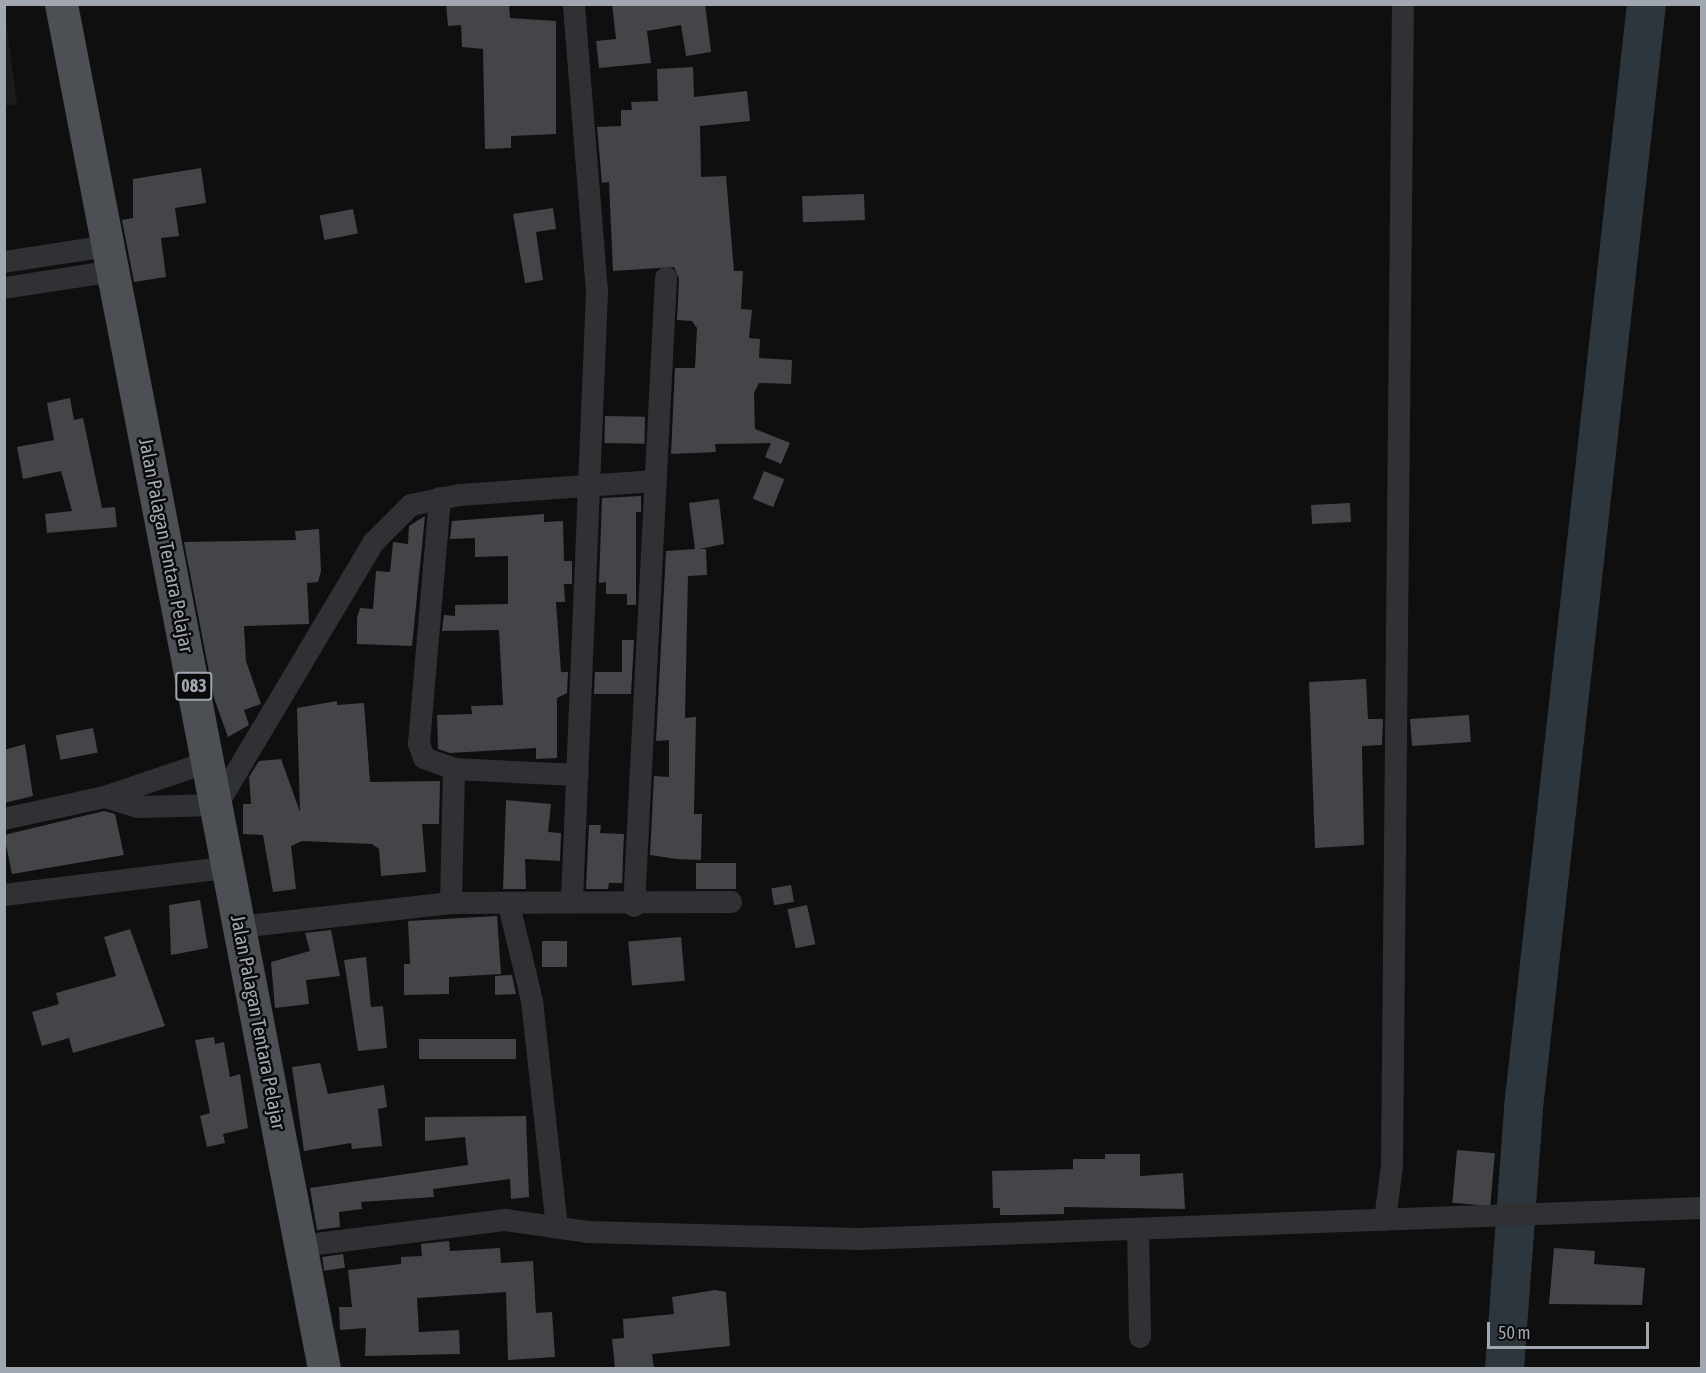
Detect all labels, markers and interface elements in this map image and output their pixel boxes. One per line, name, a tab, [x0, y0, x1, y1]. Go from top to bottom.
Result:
street label: Jalan Palagan Tentara Pelajar	[134, 436, 200, 654]
road number: 083	[174, 671, 214, 701]
street label: Jalan Palagan Tentara Pelajar	[226, 913, 292, 1131]
scale bar	[1490, 1310, 1652, 1348]
text: 50 m	[1498, 1322, 1530, 1343]

